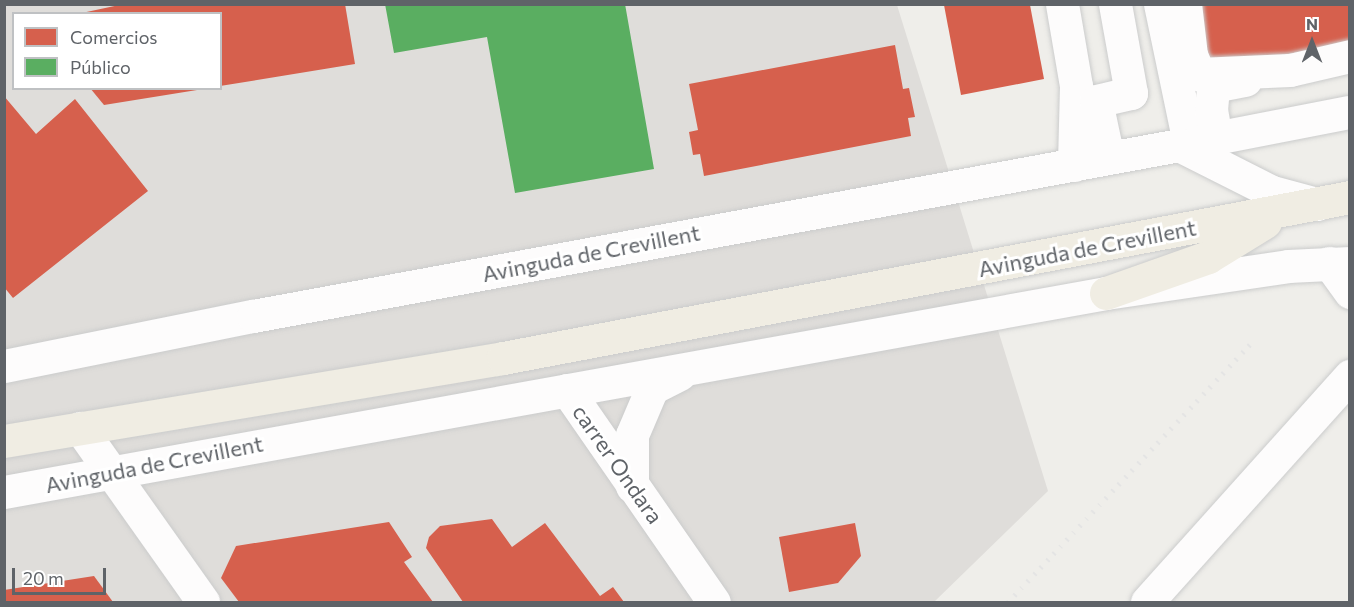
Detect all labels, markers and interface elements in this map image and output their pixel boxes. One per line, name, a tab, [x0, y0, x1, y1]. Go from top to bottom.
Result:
legend	[12, 12, 222, 90]
north arrow	[1282, 12, 1342, 72]
text: N	[1306, 14, 1318, 33]
text: Comercios	[70, 26, 157, 48]
text: Público	[70, 56, 131, 78]
street label: Avinguda de Crevillent	[976, 214, 1198, 282]
street label: Avinguda de Crevillent	[480, 219, 702, 287]
street label: carrer Ondara	[567, 399, 669, 529]
street label: Avinguda de Crevillent	[43, 430, 265, 498]
scale bar	[15, 556, 110, 594]
text: 20 m	[23, 567, 64, 589]

